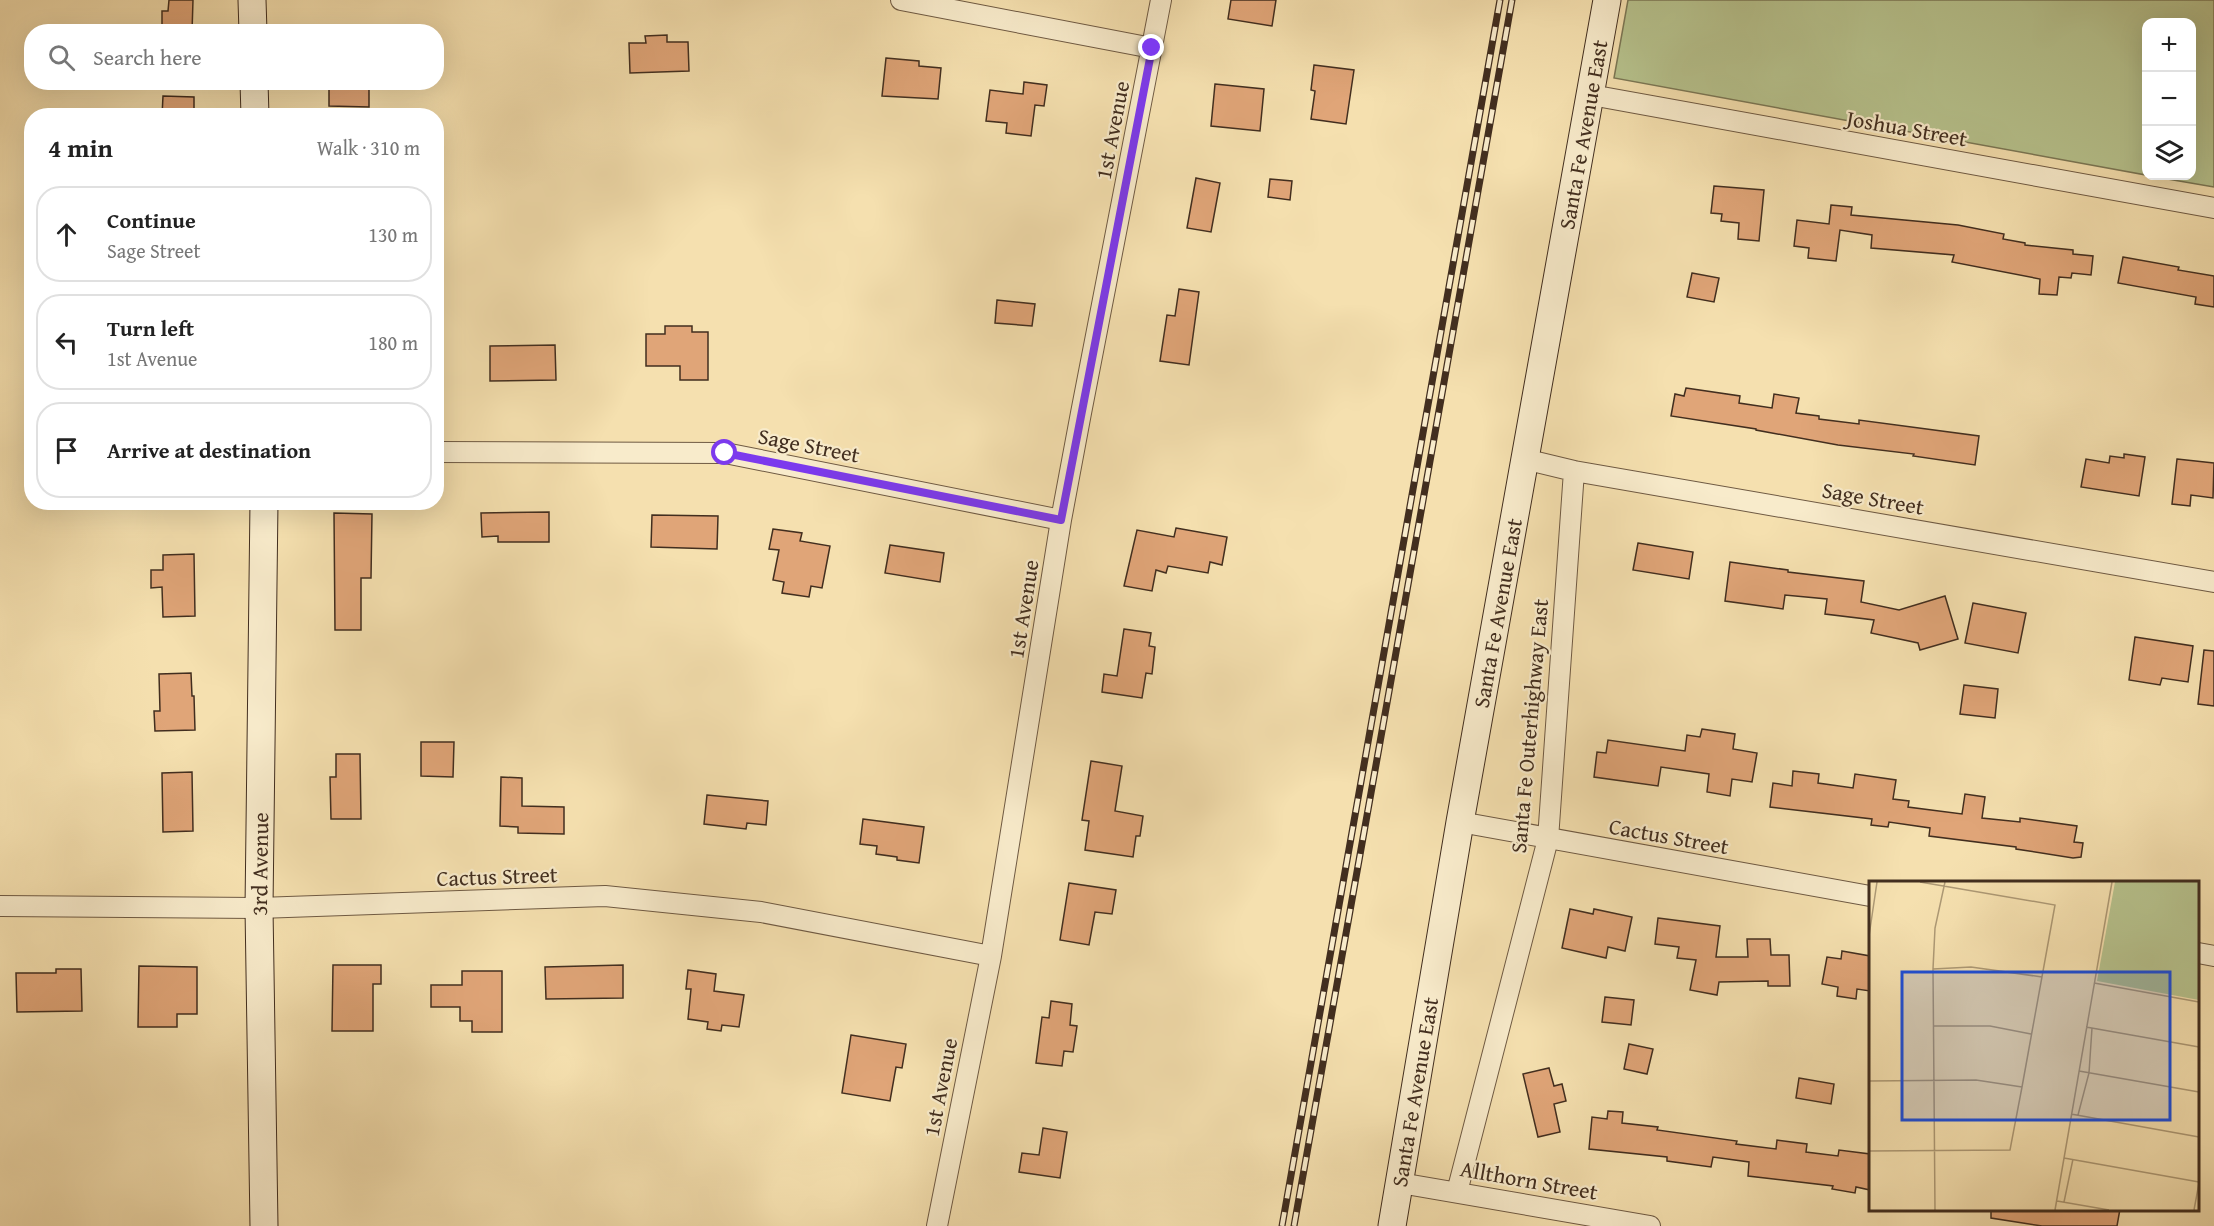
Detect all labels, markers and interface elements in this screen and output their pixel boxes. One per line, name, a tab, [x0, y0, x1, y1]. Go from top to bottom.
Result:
map controls	[2142, 18, 2196, 180]
button: +	[2142, 18, 2196, 72]
search box	[24, 24, 444, 90]
route end	[1138, 34, 1164, 60]
street label: Santa Fe Avenue East	[1550, 37, 1616, 232]
icon: search	[45, 41, 78, 74]
text: Search here	[93, 41, 202, 73]
button: −	[2142, 72, 2196, 126]
street label: 1st Avenue	[1087, 78, 1137, 182]
street label: Joshua Street	[1841, 101, 1970, 154]
button: layers	[2142, 126, 2196, 180]
text: 4 min	[48, 128, 113, 167]
text: Walk · 310 m	[317, 133, 420, 162]
text: Continue	[107, 204, 196, 236]
icon: ahead	[50, 218, 83, 251]
text: 130 m	[368, 220, 418, 249]
text: Sage Street	[107, 236, 201, 265]
text: Turn left	[107, 312, 194, 344]
icon: left	[50, 326, 83, 359]
text: 180 m	[368, 328, 418, 357]
text: 1st Avenue	[107, 344, 198, 373]
street label: Sage Street	[755, 419, 863, 471]
icon: arrive	[50, 434, 83, 467]
text: Arrive at destination	[107, 434, 311, 466]
route start	[711, 439, 737, 465]
street label: Sage Street	[1820, 473, 1927, 523]
street label: Santa Fe Avenue East	[1465, 515, 1530, 710]
street label: 1st Avenue	[999, 557, 1047, 661]
street label: Santa Fe Outerhighway East	[1502, 597, 1556, 855]
street label: Cactus Street	[1607, 810, 1732, 862]
street label: 3rd Avenue	[243, 812, 276, 916]
street label: Cactus Street	[436, 858, 558, 894]
inset map	[1869, 881, 2199, 1211]
street label: Santa Fe Avenue East	[1383, 994, 1446, 1189]
street label: 1st Avenue	[915, 1035, 965, 1139]
street label: Allthorn Street	[1458, 1152, 1600, 1208]

